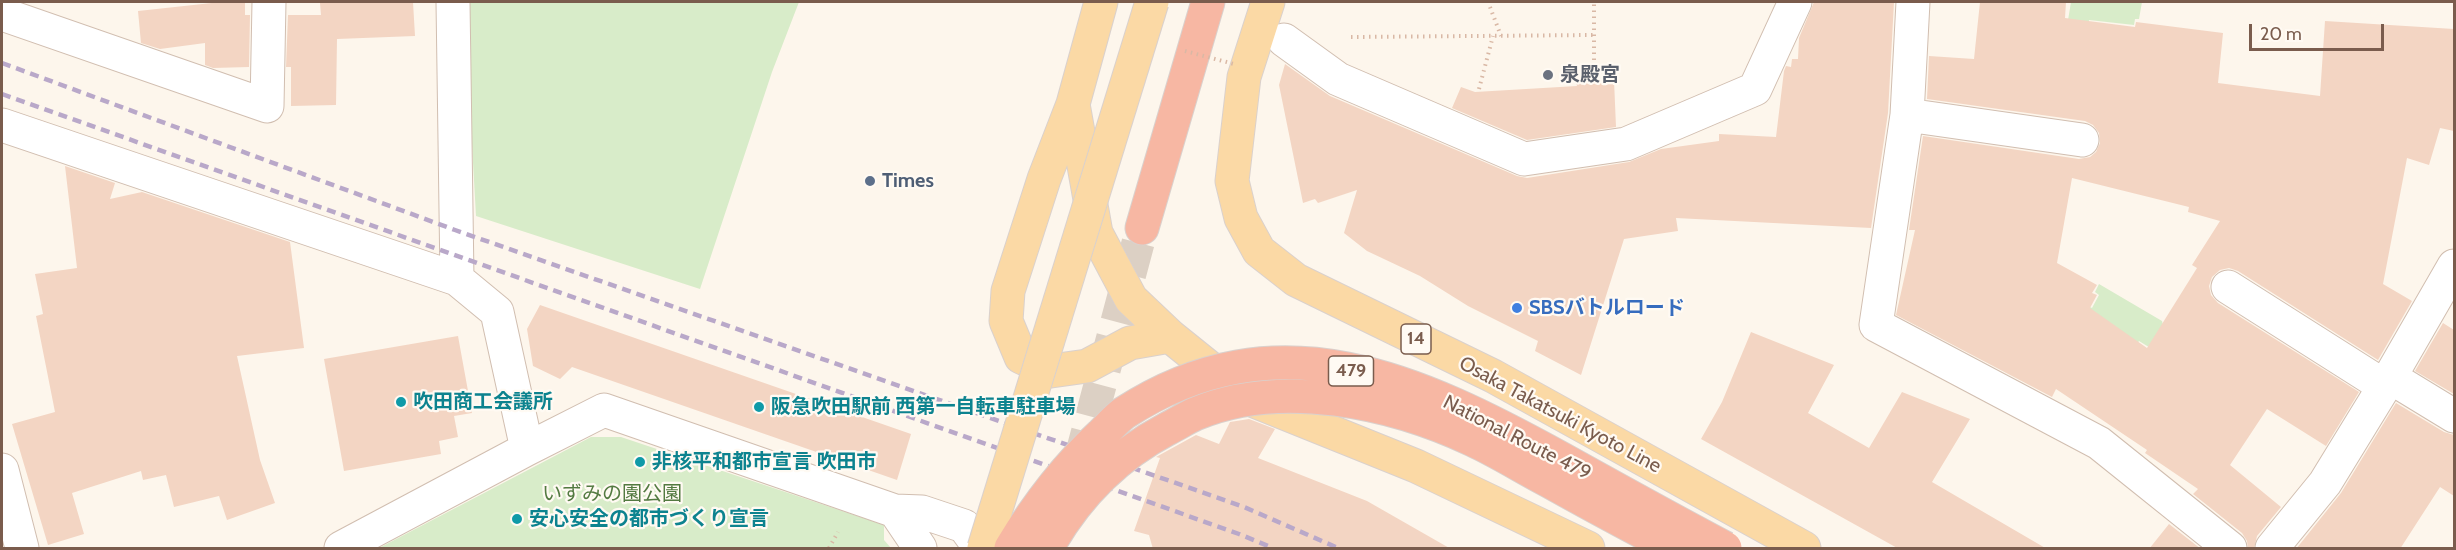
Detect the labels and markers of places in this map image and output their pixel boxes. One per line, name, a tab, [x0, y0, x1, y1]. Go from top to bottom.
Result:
place label: 泉殿宮	[1560, 63, 1620, 87]
marker: 泉殿宮	[1541, 68, 1555, 82]
place label: Times	[882, 169, 934, 193]
marker: Times	[863, 174, 877, 188]
place label: SBSバトルロード	[1529, 296, 1685, 320]
marker: SBSバトルロード	[1510, 301, 1524, 315]
place label: 吹田商工会議所	[413, 390, 553, 414]
marker: 吹田商工会議所	[394, 395, 408, 409]
place label: 阪急吹田駅前 西第一自転車駐車場	[771, 395, 1075, 419]
marker: 阪急吹田駅前 西第一自転車駐車場	[752, 400, 766, 414]
place label: 非核平和都市宣言 吹田市	[652, 450, 876, 474]
marker: 非核平和都市宣言 吹田市	[633, 455, 647, 469]
place label: 安心安全の都市づくり宣言	[529, 507, 769, 531]
marker: 安心安全の都市づくり宣言	[510, 512, 524, 526]

